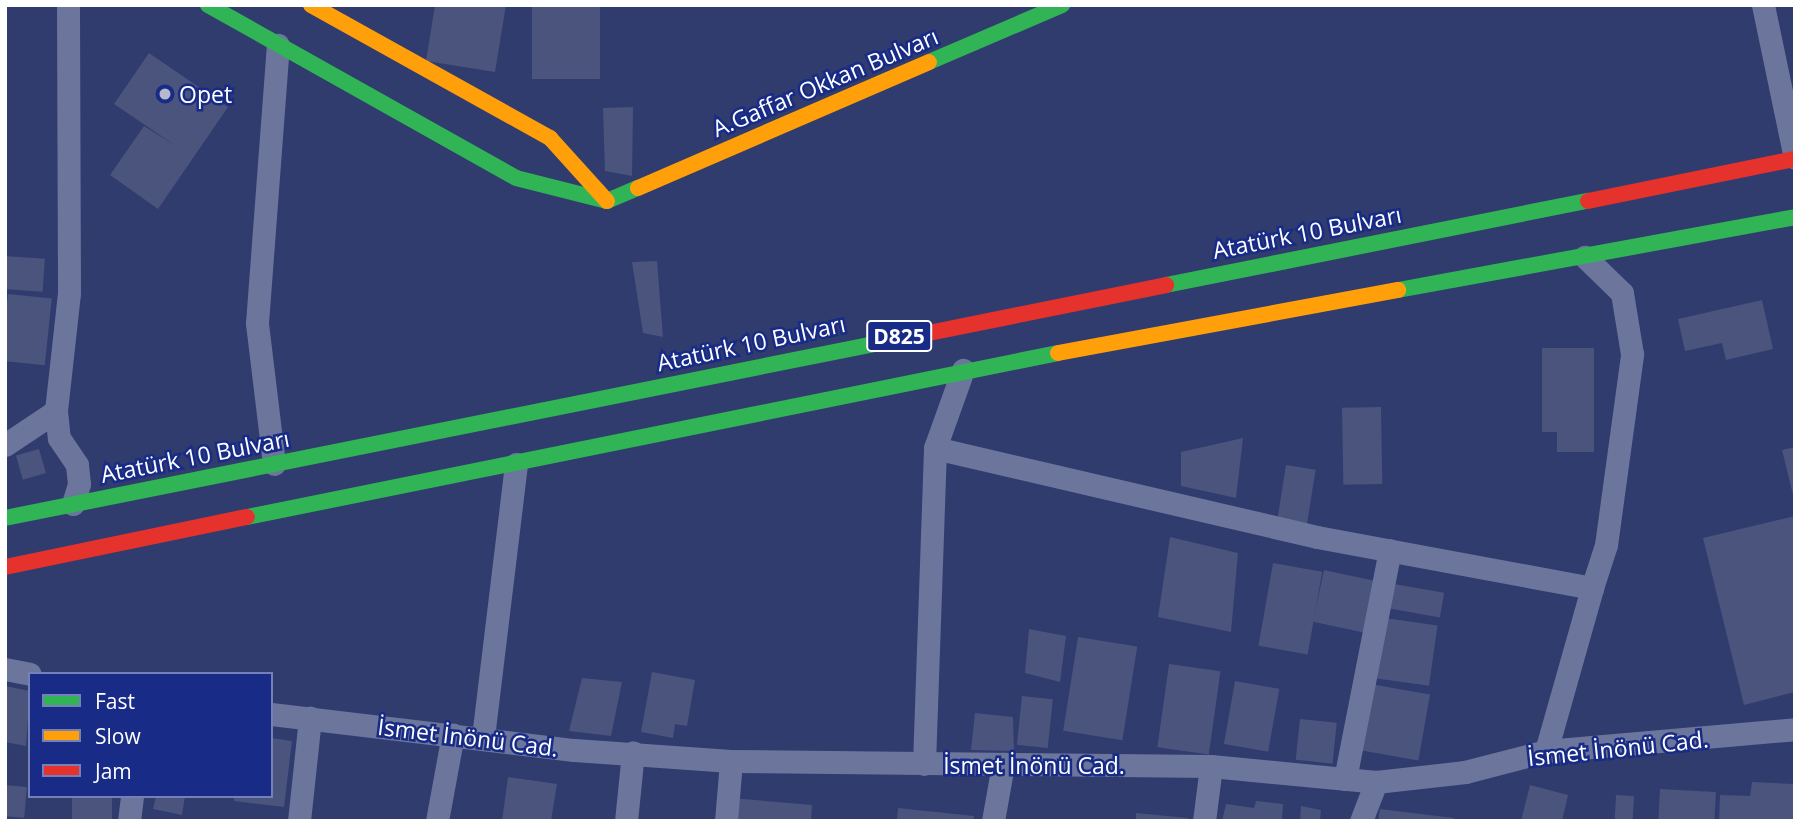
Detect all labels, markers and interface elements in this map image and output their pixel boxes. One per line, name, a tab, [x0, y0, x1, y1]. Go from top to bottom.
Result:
street label: A.Gaffar Okkan Bulvarı	[708, 22, 942, 142]
place label: Opet	[179, 80, 232, 108]
marker: Opet	[157, 86, 173, 102]
street label: Atatürk 10 Bulvarı	[1210, 200, 1404, 264]
street label: Atatürk 10 Bulvarı	[654, 310, 848, 376]
road number: D825	[866, 318, 932, 354]
street label: Atatürk 10 Bulvarı	[98, 424, 292, 488]
legend	[28, 672, 273, 798]
text: Fast	[95, 687, 135, 715]
street label: İsmet İnönü Cad.	[376, 712, 560, 762]
text: Slow	[95, 722, 141, 750]
street label: İsmet İnönü Cad.	[1526, 725, 1710, 771]
street label: İsmet İnönü Cad.	[943, 751, 1125, 779]
text: Jam	[95, 757, 132, 785]

